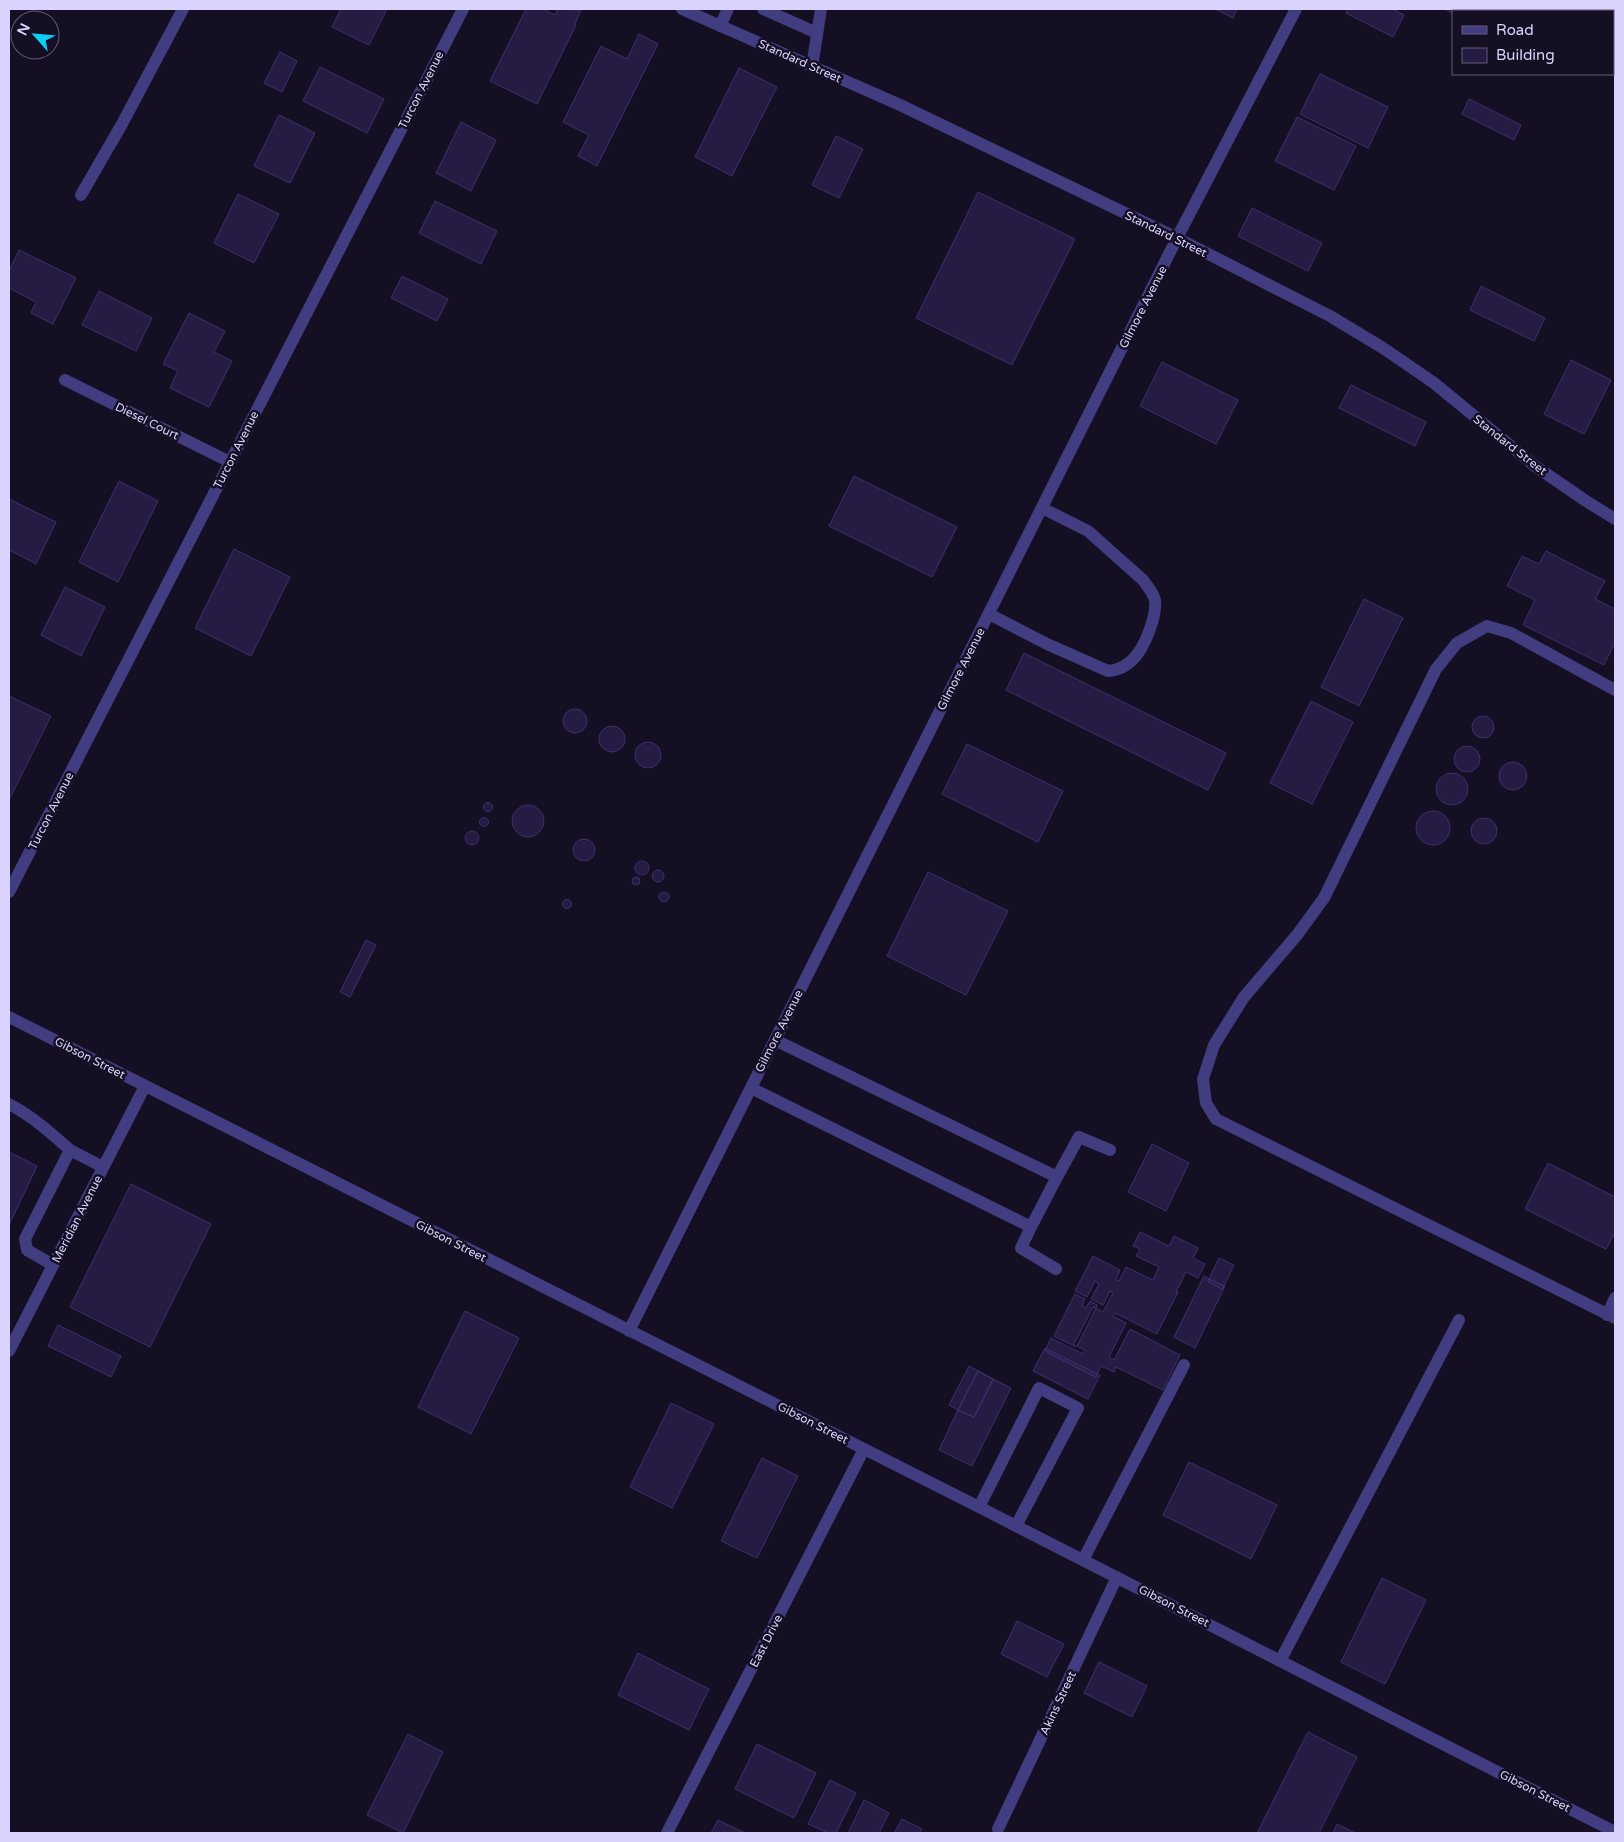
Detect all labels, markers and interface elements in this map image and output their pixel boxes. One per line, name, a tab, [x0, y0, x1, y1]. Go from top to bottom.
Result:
north arrow	[10, 10, 60, 60]
legend	[1452, 10, 1614, 75]
text: N	[14, 20, 34, 38]
text: Road	[1496, 21, 1534, 39]
street label: Standard Street	[756, 36, 844, 86]
text: Building	[1496, 46, 1555, 64]
street label: Turcon Avenue	[395, 49, 447, 131]
street label: Standard Street	[1123, 208, 1210, 260]
street label: Gilmore Avenue	[1116, 263, 1170, 351]
street label: Diesel Court	[113, 400, 182, 443]
street label: Turcon Avenue	[210, 409, 262, 491]
street label: Standard Street	[1470, 412, 1550, 478]
street label: Gilmore Avenue	[934, 625, 988, 713]
street label: Turcon Avenue	[25, 770, 77, 852]
street label: Gilmore Avenue	[752, 987, 806, 1075]
street label: Gibson Street	[52, 1034, 128, 1082]
street label: Meridian Avenue	[49, 1173, 105, 1265]
street label: Gibson Street	[413, 1217, 489, 1265]
street label: Gibson Street	[775, 1399, 851, 1447]
street label: Gibson Street	[1136, 1582, 1212, 1630]
street label: East Drive	[747, 1612, 785, 1670]
street label: Akins Street	[1037, 1668, 1079, 1737]
street label: Gibson Street	[1497, 1767, 1573, 1815]

